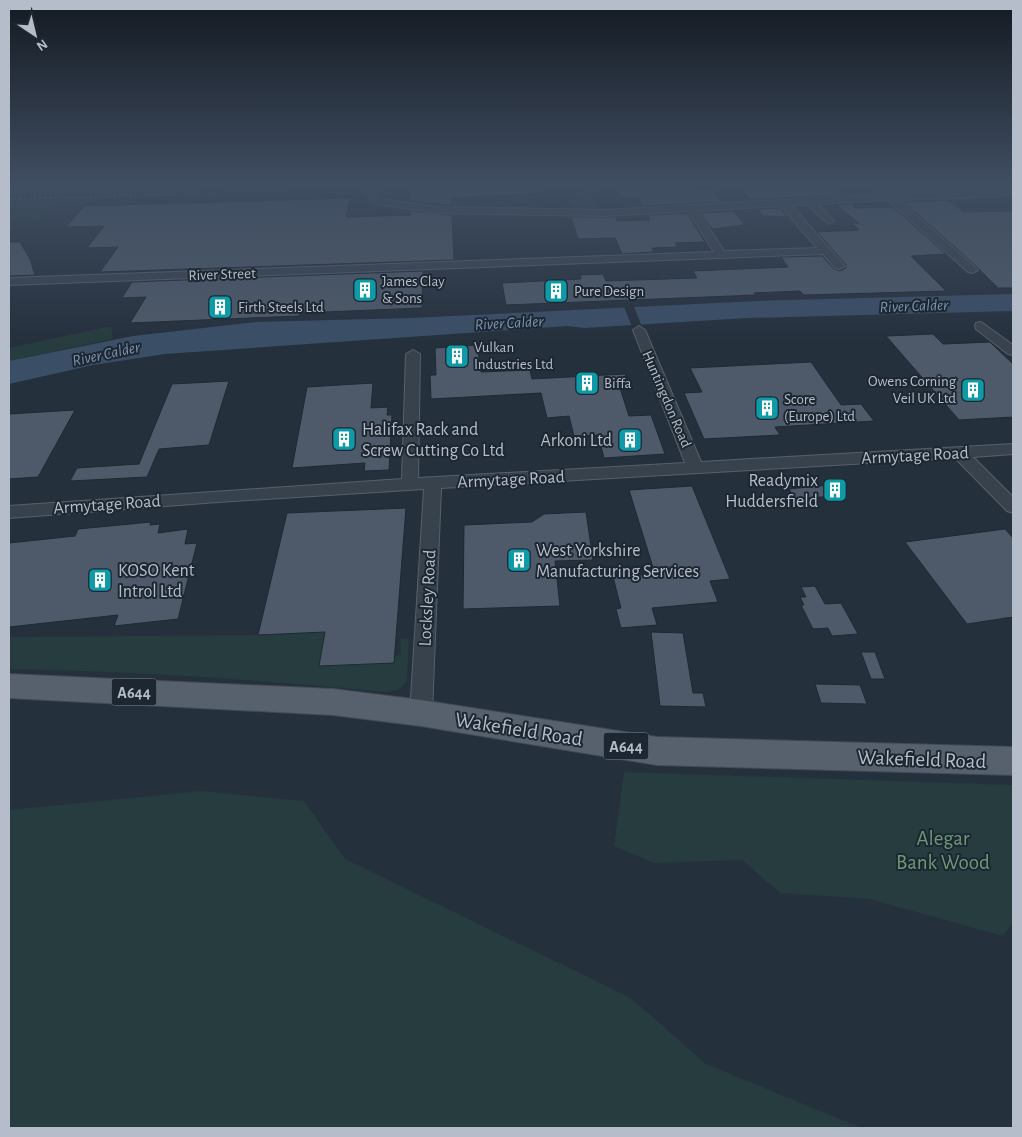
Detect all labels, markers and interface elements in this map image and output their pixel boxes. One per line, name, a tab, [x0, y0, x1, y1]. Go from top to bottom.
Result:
north arrow	[10, 10, 60, 60]
text: N	[34, 36, 50, 53]
street label: River Street	[188, 266, 256, 283]
place label: James Clay & Sons	[382, 274, 445, 306]
building icon: James Clay & Sons	[352, 277, 378, 303]
building icon: Pure Design	[543, 278, 569, 304]
place label: Pure Design	[574, 284, 644, 299]
building icon: Firth Steels Ltd	[207, 294, 233, 320]
water label: River Calder	[879, 297, 949, 315]
place label: Firth Steels Ltd	[238, 300, 324, 315]
water label: River Calder	[474, 313, 545, 333]
water label: River Calder	[71, 339, 142, 369]
place label: Vulkan Industries Ltd	[474, 340, 554, 372]
building icon: Vulkan Industries Ltd	[444, 343, 470, 369]
street label: Huntingdon Road	[639, 348, 694, 450]
building icon: Biffa	[574, 370, 600, 396]
place label: Owens Corning Veil UK Ltd	[868, 374, 957, 406]
place label: Biffa	[604, 376, 632, 391]
building icon: Owens Corning Veil UK Ltd	[960, 377, 986, 403]
place label: Score (Europe) Ltd	[784, 392, 855, 424]
building icon: Score (Europe) Ltd	[754, 395, 780, 421]
place label: Halifax Rack and Screw Cutting Co Ltd	[362, 421, 504, 460]
building icon: Halifax Rack and Screw Cutting Co Ltd	[331, 426, 357, 452]
building icon: Arkoni Ltd	[617, 427, 643, 453]
place label: Arkoni Ltd	[540, 432, 612, 450]
street label: Armytage Road	[861, 444, 969, 468]
street label: Armytage Road	[457, 468, 565, 492]
place label: Readymix Huddersfield	[725, 472, 818, 511]
building icon: Readymix Huddersfield	[822, 477, 848, 503]
street label: Armytage Road	[53, 492, 161, 518]
place label: West Yorkshire Manufacturing Services	[536, 542, 699, 581]
building icon: West Yorkshire Manufacturing Services	[506, 547, 532, 573]
street label: Locksley Road	[416, 549, 440, 647]
place label: KOSO Kent Introl Ltd	[118, 562, 195, 601]
building icon: KOSO Kent Introl Ltd	[87, 567, 113, 593]
road number: A644	[112, 679, 156, 706]
street label: Wakefield Road	[454, 709, 584, 750]
road number: A644	[604, 732, 648, 759]
street label: Wakefield Road	[857, 747, 987, 772]
park label: Alegar Bank Wood	[896, 828, 990, 873]

